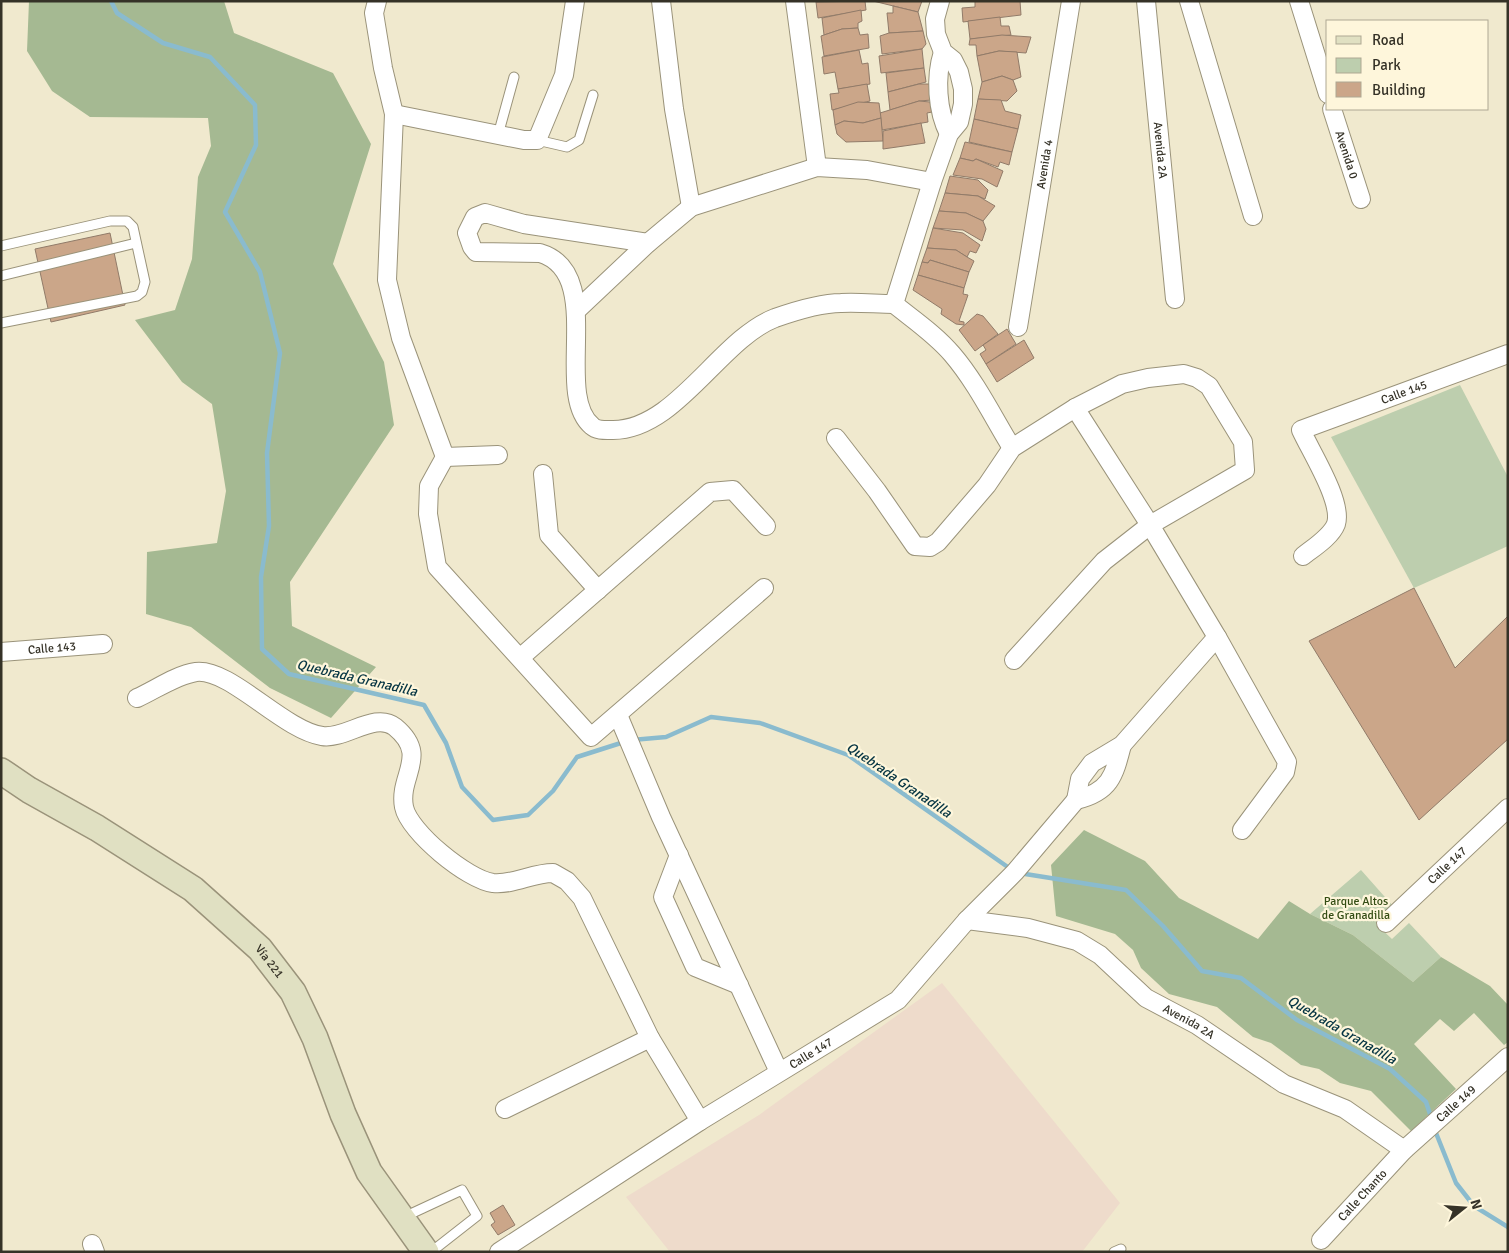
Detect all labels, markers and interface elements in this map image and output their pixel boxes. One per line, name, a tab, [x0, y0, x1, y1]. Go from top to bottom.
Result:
legend	[1326, 20, 1489, 110]
text: Road	[1372, 31, 1404, 49]
text: Park	[1372, 56, 1401, 74]
text: Building	[1372, 81, 1426, 99]
street label: Avenida 2A	[1150, 121, 1171, 180]
street label: Avenida 0	[1332, 129, 1362, 181]
street label: Avenida 4	[1033, 138, 1056, 190]
street label: Calle 145	[1379, 377, 1429, 408]
street label: Calle 143	[27, 639, 76, 657]
water label: Quebrada Granadilla	[295, 656, 420, 700]
water label: Quebrada Granadilla	[843, 739, 955, 822]
street label: Calle 147	[1424, 843, 1470, 887]
park label: Parque Altos de Granadilla	[1322, 894, 1390, 923]
street label: Vía 221	[252, 941, 287, 981]
water label: Quebrada Granadilla	[1284, 992, 1400, 1069]
street label: Avenida 2A	[1160, 1001, 1218, 1043]
street label: Calle 147	[787, 1034, 835, 1072]
street label: Calle 149	[1433, 1082, 1479, 1125]
street label: Calle Chanto	[1335, 1166, 1390, 1224]
north arrow	[1439, 1183, 1489, 1233]
text: N	[1466, 1197, 1486, 1211]

